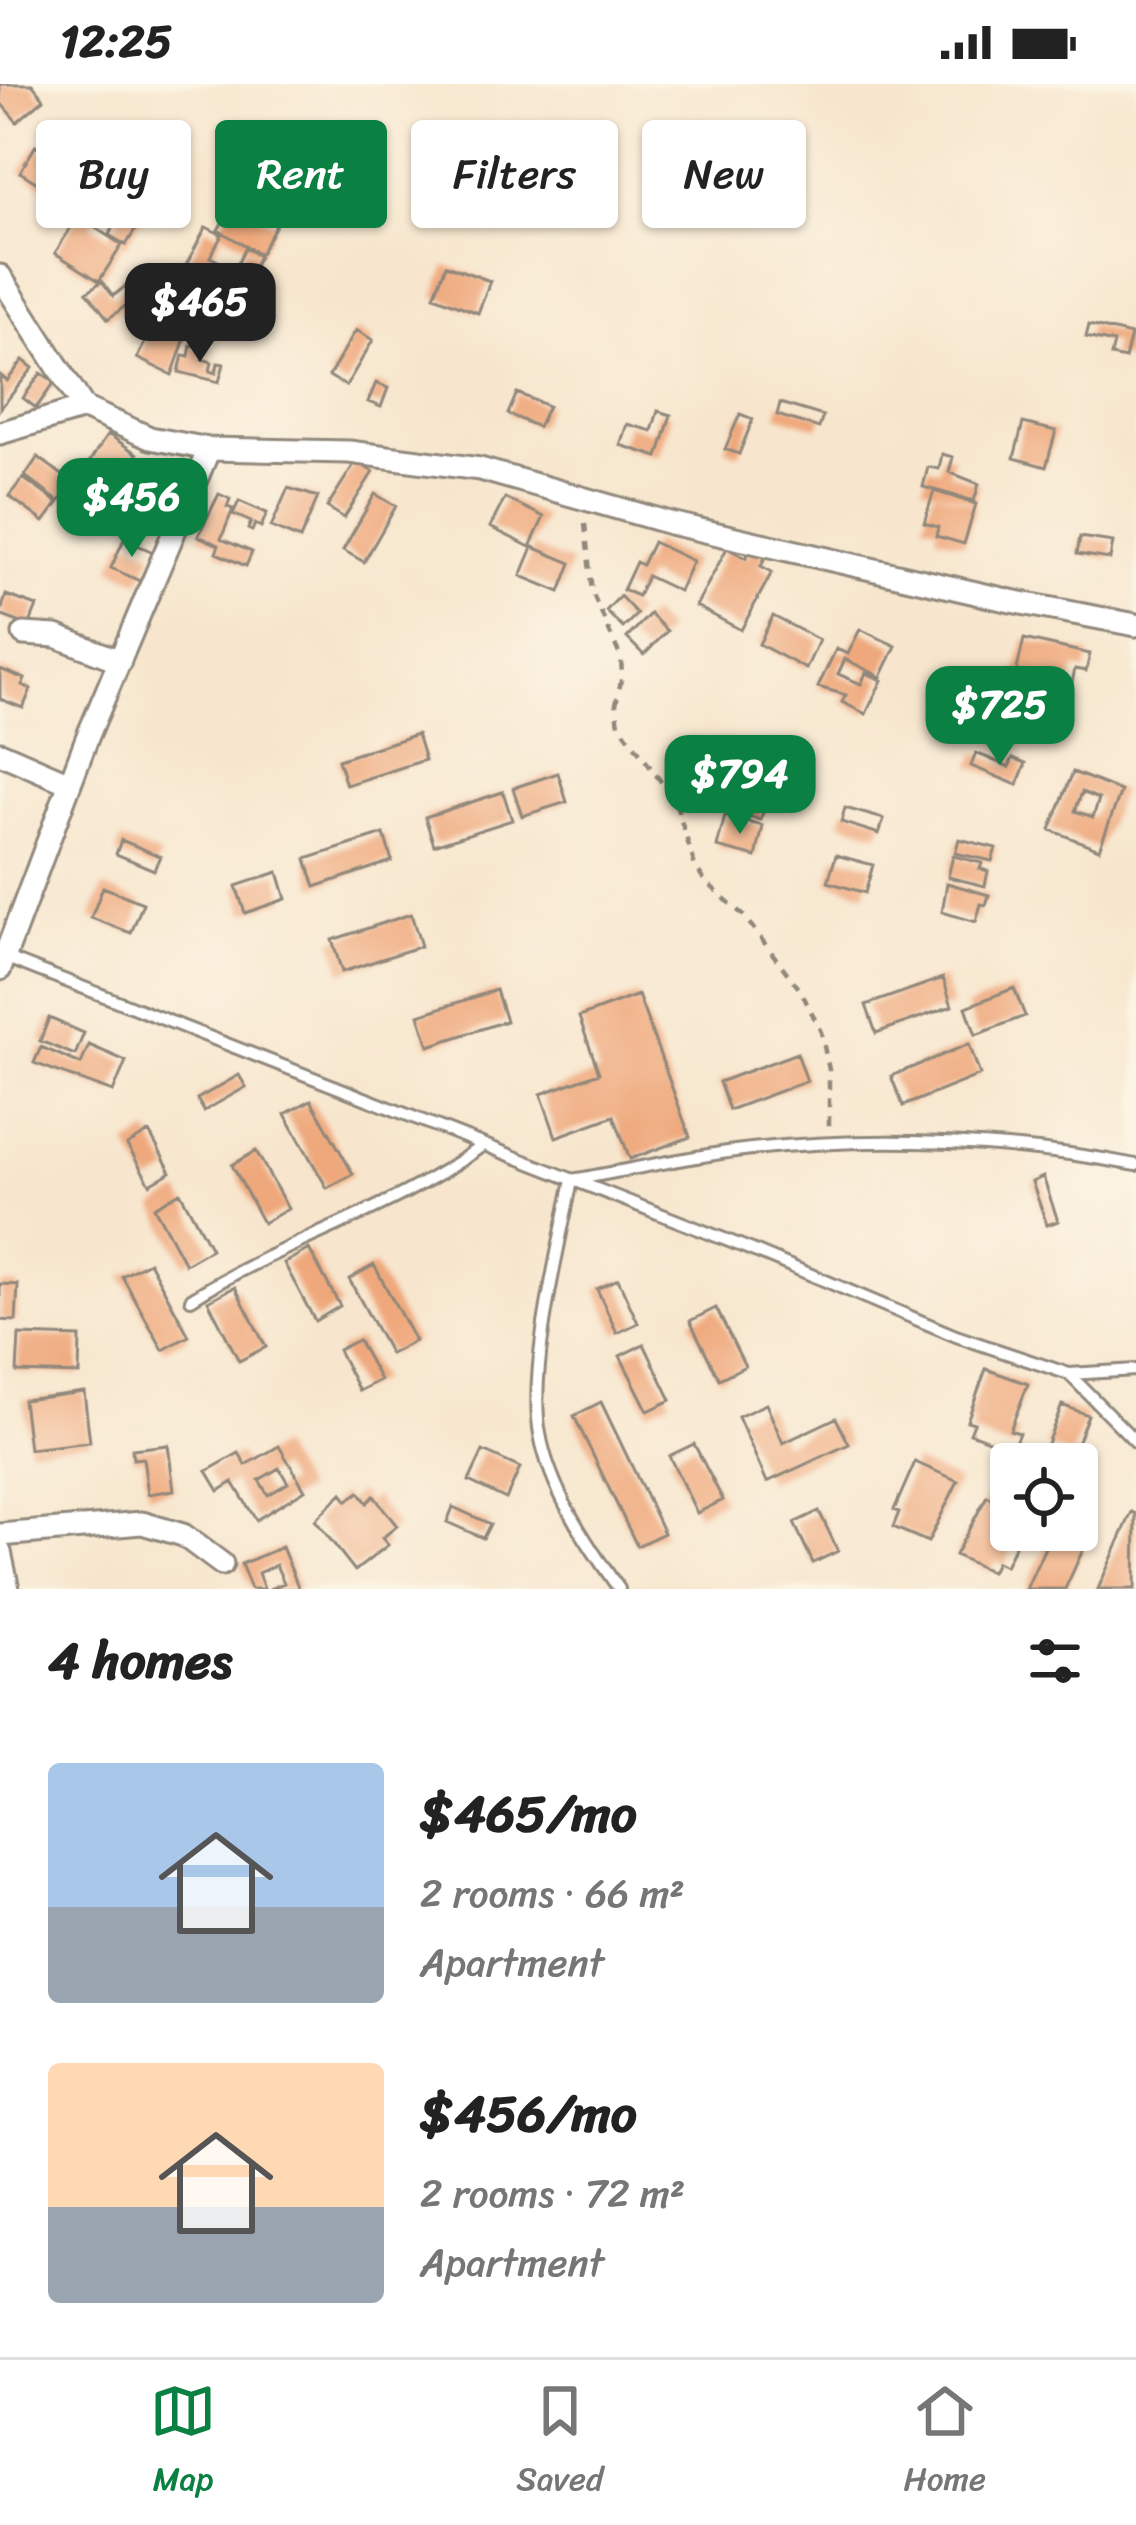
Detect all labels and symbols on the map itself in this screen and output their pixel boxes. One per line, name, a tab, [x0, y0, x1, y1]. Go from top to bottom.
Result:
pin: $465	[129, 263, 271, 365]
pin: $456	[61, 458, 203, 560]
pin: $725	[929, 666, 1071, 768]
pin: $794	[669, 735, 811, 837]

